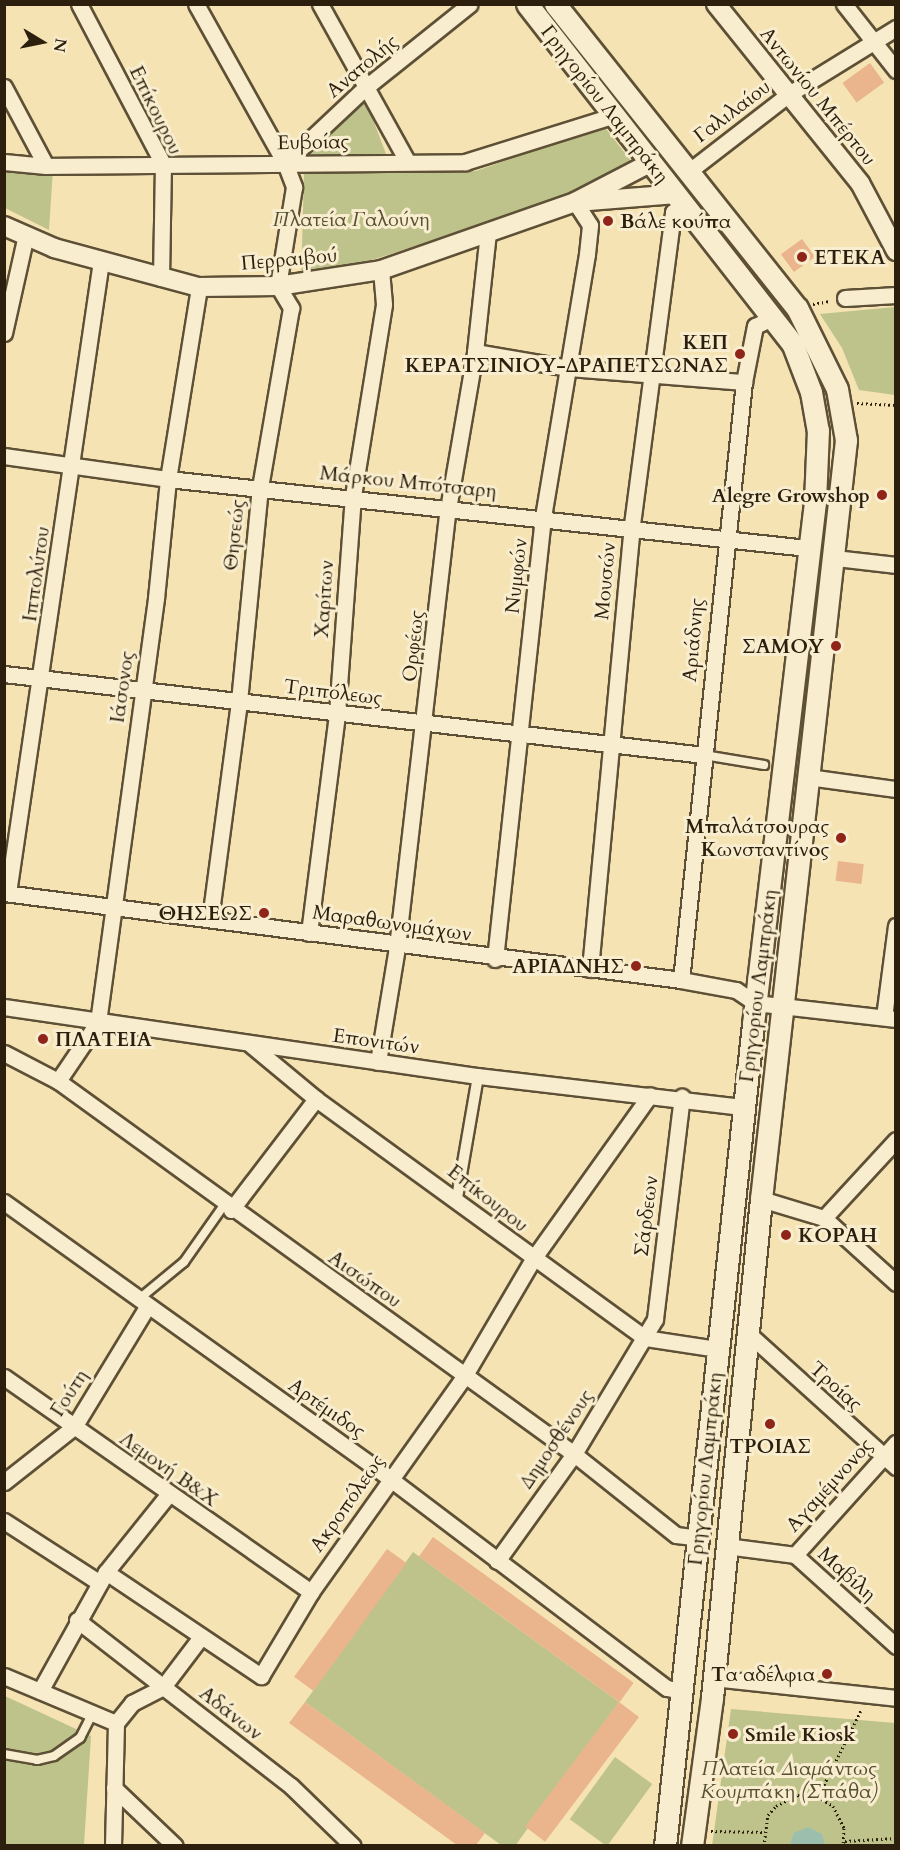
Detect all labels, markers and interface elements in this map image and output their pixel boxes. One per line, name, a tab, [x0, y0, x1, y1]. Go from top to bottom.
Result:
north arrow	[12, 12, 72, 72]
street label: Γρηγορίου Λαμπράκη	[536, 20, 674, 188]
street label: Αντωνίου Μπέρτου	[755, 22, 881, 170]
street label: Ανατολής	[321, 29, 403, 103]
text: N	[48, 36, 72, 54]
street label: Επίκουρου	[124, 62, 188, 158]
street label: Γαλιλαίου	[689, 74, 775, 148]
street label: Ευβοίας	[277, 129, 349, 155]
park label: Πλατεία Γαλούνη	[272, 207, 430, 231]
place label: Βάλε κούπα	[620, 209, 731, 233]
marker: Βάλε κούπα	[601, 214, 615, 228]
street label: Περραιβού	[240, 243, 338, 275]
place label: ΕΤΕΚΑ	[814, 245, 885, 269]
marker: ΕΤΕΚΑ	[795, 250, 809, 264]
place label: ΚΕΠ ΚΕΡΑΤΣΙΝΙΟΥ-ΔΡΑΠΕΤΣΩΝΑΣ	[405, 330, 728, 377]
marker: ΚΕΠ ΚΕΡΑΤΣΙΝΙΟΥ-ΔΡΑΠΕΤΣΩΝΑΣ	[733, 347, 747, 361]
street label: Μάρκου Μπότσαρη	[319, 461, 497, 503]
place label: Alegre Growshop	[712, 483, 870, 507]
marker: Alegre Growshop	[875, 488, 889, 502]
street label: Θησεώς	[218, 498, 250, 572]
street label: Ιππολύτου	[17, 525, 55, 623]
street label: Νυμφών	[500, 537, 532, 615]
street label: Μουσών	[590, 541, 620, 621]
street label: Χαρίτων	[309, 559, 339, 639]
street label: Αριάδνης	[677, 597, 709, 683]
street label: Ορφέως	[397, 609, 429, 683]
place label: ΣΑΜΟΥ	[742, 634, 824, 658]
marker: ΣΑΜΟΥ	[829, 639, 843, 653]
street label: Ιάσονος	[105, 650, 139, 724]
street label: Τριπόλεως	[283, 674, 383, 710]
place label: Μπαλάτσουρας Κωνσταντίνος	[685, 814, 829, 861]
marker: Μπαλάτσουρας Κωνσταντίνος	[834, 831, 848, 845]
street label: Γρηγορίου Λαμπράκη	[734, 888, 782, 1084]
street label: Μαραθωνομάχων	[311, 900, 473, 946]
place label: ΘΗΣΕΩΣ	[158, 901, 252, 925]
marker: ΘΗΣΕΩΣ	[257, 906, 271, 920]
place label: ΑΡΙΑΔΝΗΣ	[512, 954, 624, 978]
marker: ΑΡΙΑΔΝΗΣ	[629, 959, 643, 973]
street label: Επονιτών	[331, 1023, 421, 1059]
place label: ΠΛΑΤΕΙΑ	[55, 1027, 152, 1051]
marker: ΠΛΑΤΕΙΑ	[36, 1032, 50, 1046]
street label: Επίκουρου	[443, 1159, 533, 1237]
street label: Σάρδεων	[629, 1174, 663, 1258]
place label: ΚΟΡΑΗ	[798, 1223, 877, 1247]
marker: ΚΟΡΑΗ	[779, 1228, 793, 1242]
street label: Αισώπου	[324, 1245, 406, 1313]
street label: Τροίας	[805, 1356, 867, 1416]
street label: Γούτη	[45, 1365, 93, 1421]
street label: Γρηγορίου Λαμπράκη	[683, 1371, 727, 1567]
street label: Αρτέμιδος	[284, 1373, 370, 1443]
street label: Δημοσθένους	[514, 1385, 598, 1493]
marker: ΤΡΟΙΑΣ	[763, 1417, 777, 1431]
street label: Λεμονή Β&Χ	[115, 1426, 223, 1512]
street label: Αγαμέμνονος	[781, 1433, 877, 1537]
place label: ΤΡΟΙΑΣ	[729, 1434, 811, 1458]
street label: Ακροπόλεως	[305, 1450, 389, 1556]
street label: Μαβίλη	[813, 1542, 881, 1606]
place label: Τα αδέλφια	[711, 1662, 815, 1686]
marker: Τα αδέλφια	[820, 1667, 834, 1681]
street label: Αδάνων	[195, 1681, 267, 1745]
place label: Smile Kiosk	[745, 1722, 856, 1746]
marker: Smile Kiosk	[726, 1727, 740, 1741]
park label: Πλατεία Διαμάντως Κουμπάκη (Σπάθα)	[700, 1757, 878, 1804]

